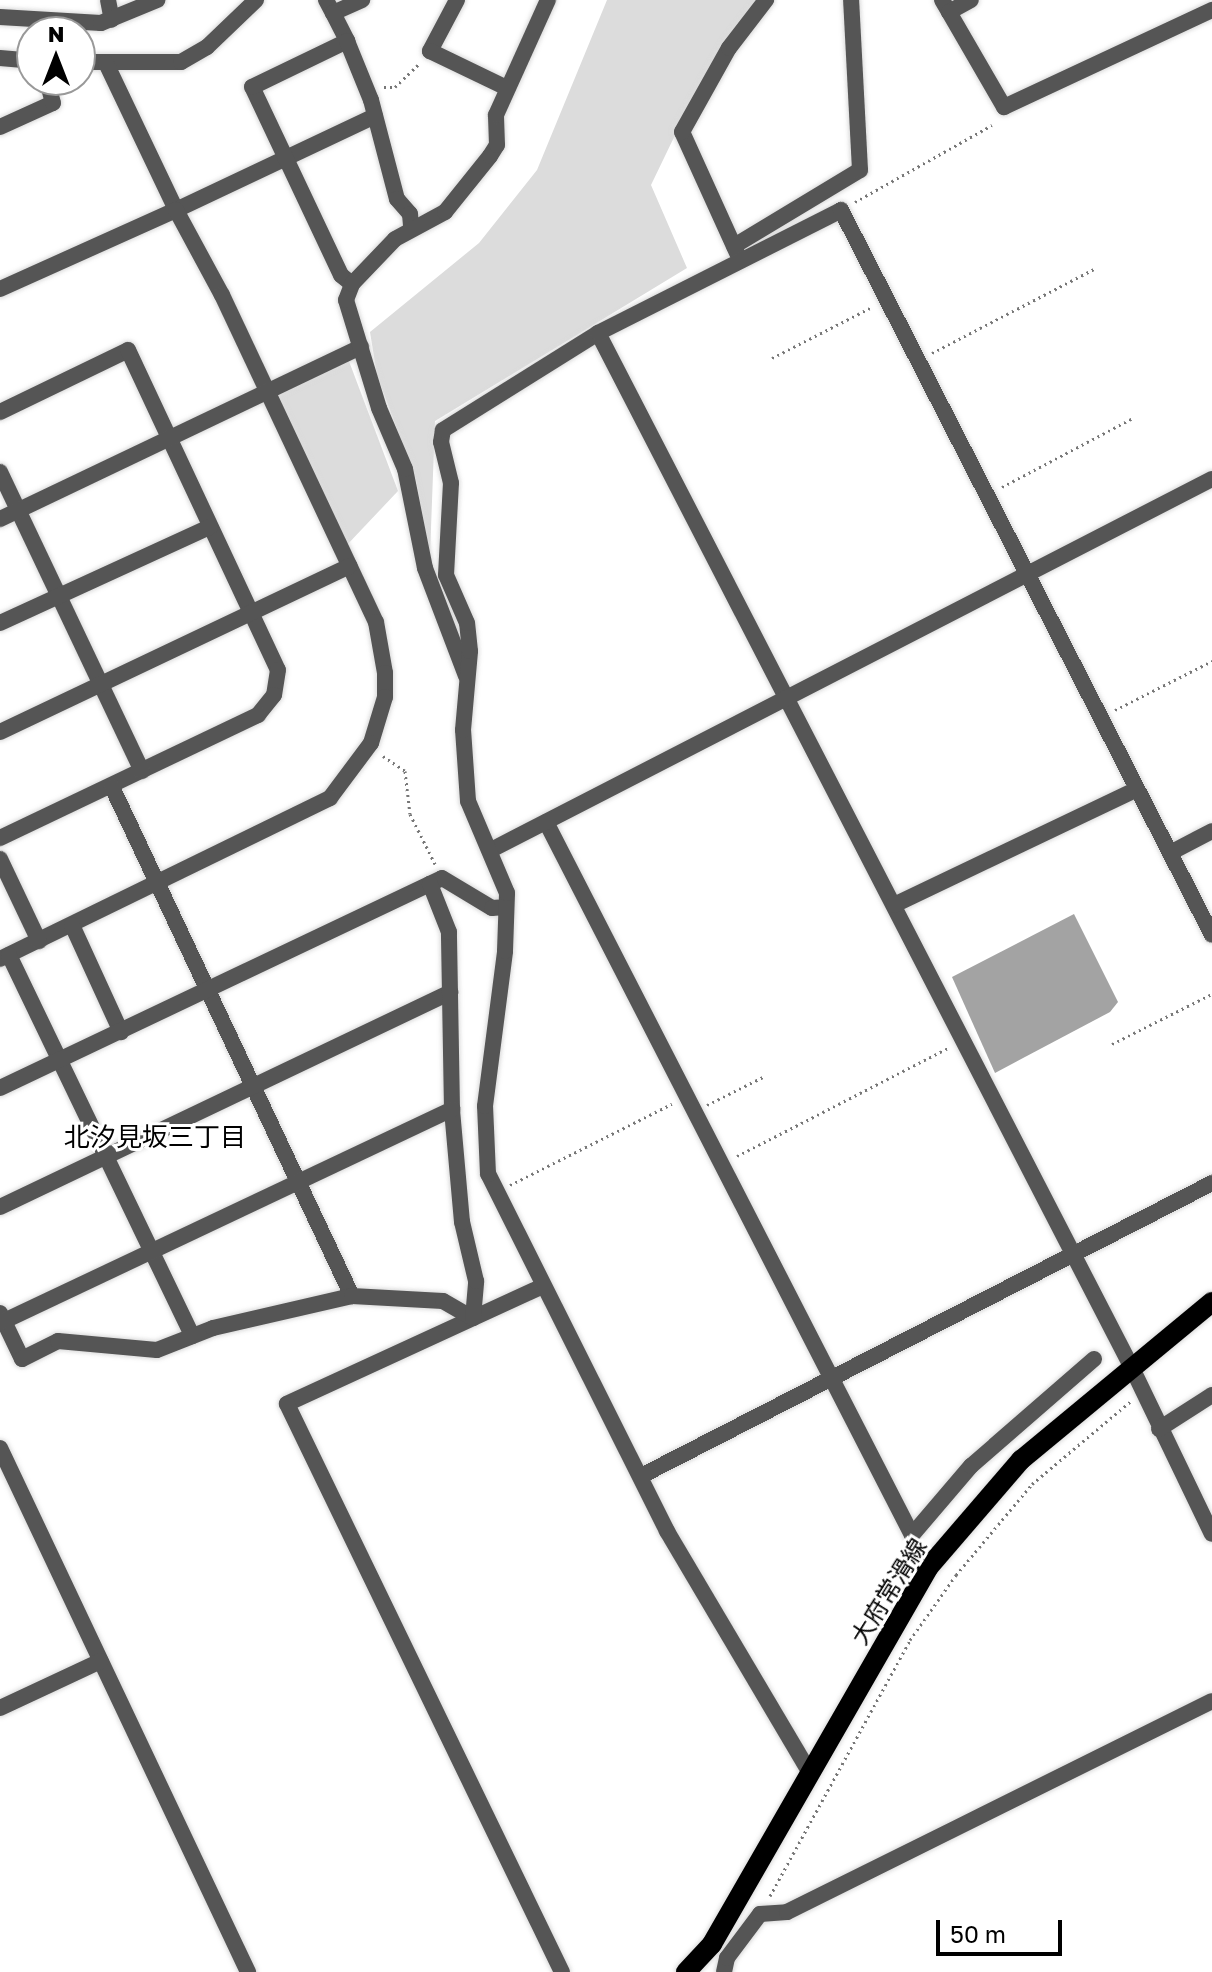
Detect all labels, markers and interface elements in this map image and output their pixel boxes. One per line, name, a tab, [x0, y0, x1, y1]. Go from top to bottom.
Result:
north arrow	[16, 16, 96, 96]
text: N	[48, 20, 64, 47]
district label: 北汐見坂三丁目	[64, 1121, 246, 1153]
street label: 大府常滑線	[844, 1532, 932, 1650]
scale bar	[940, 1904, 1066, 1954]
text: 50 m	[950, 1919, 1006, 1948]

